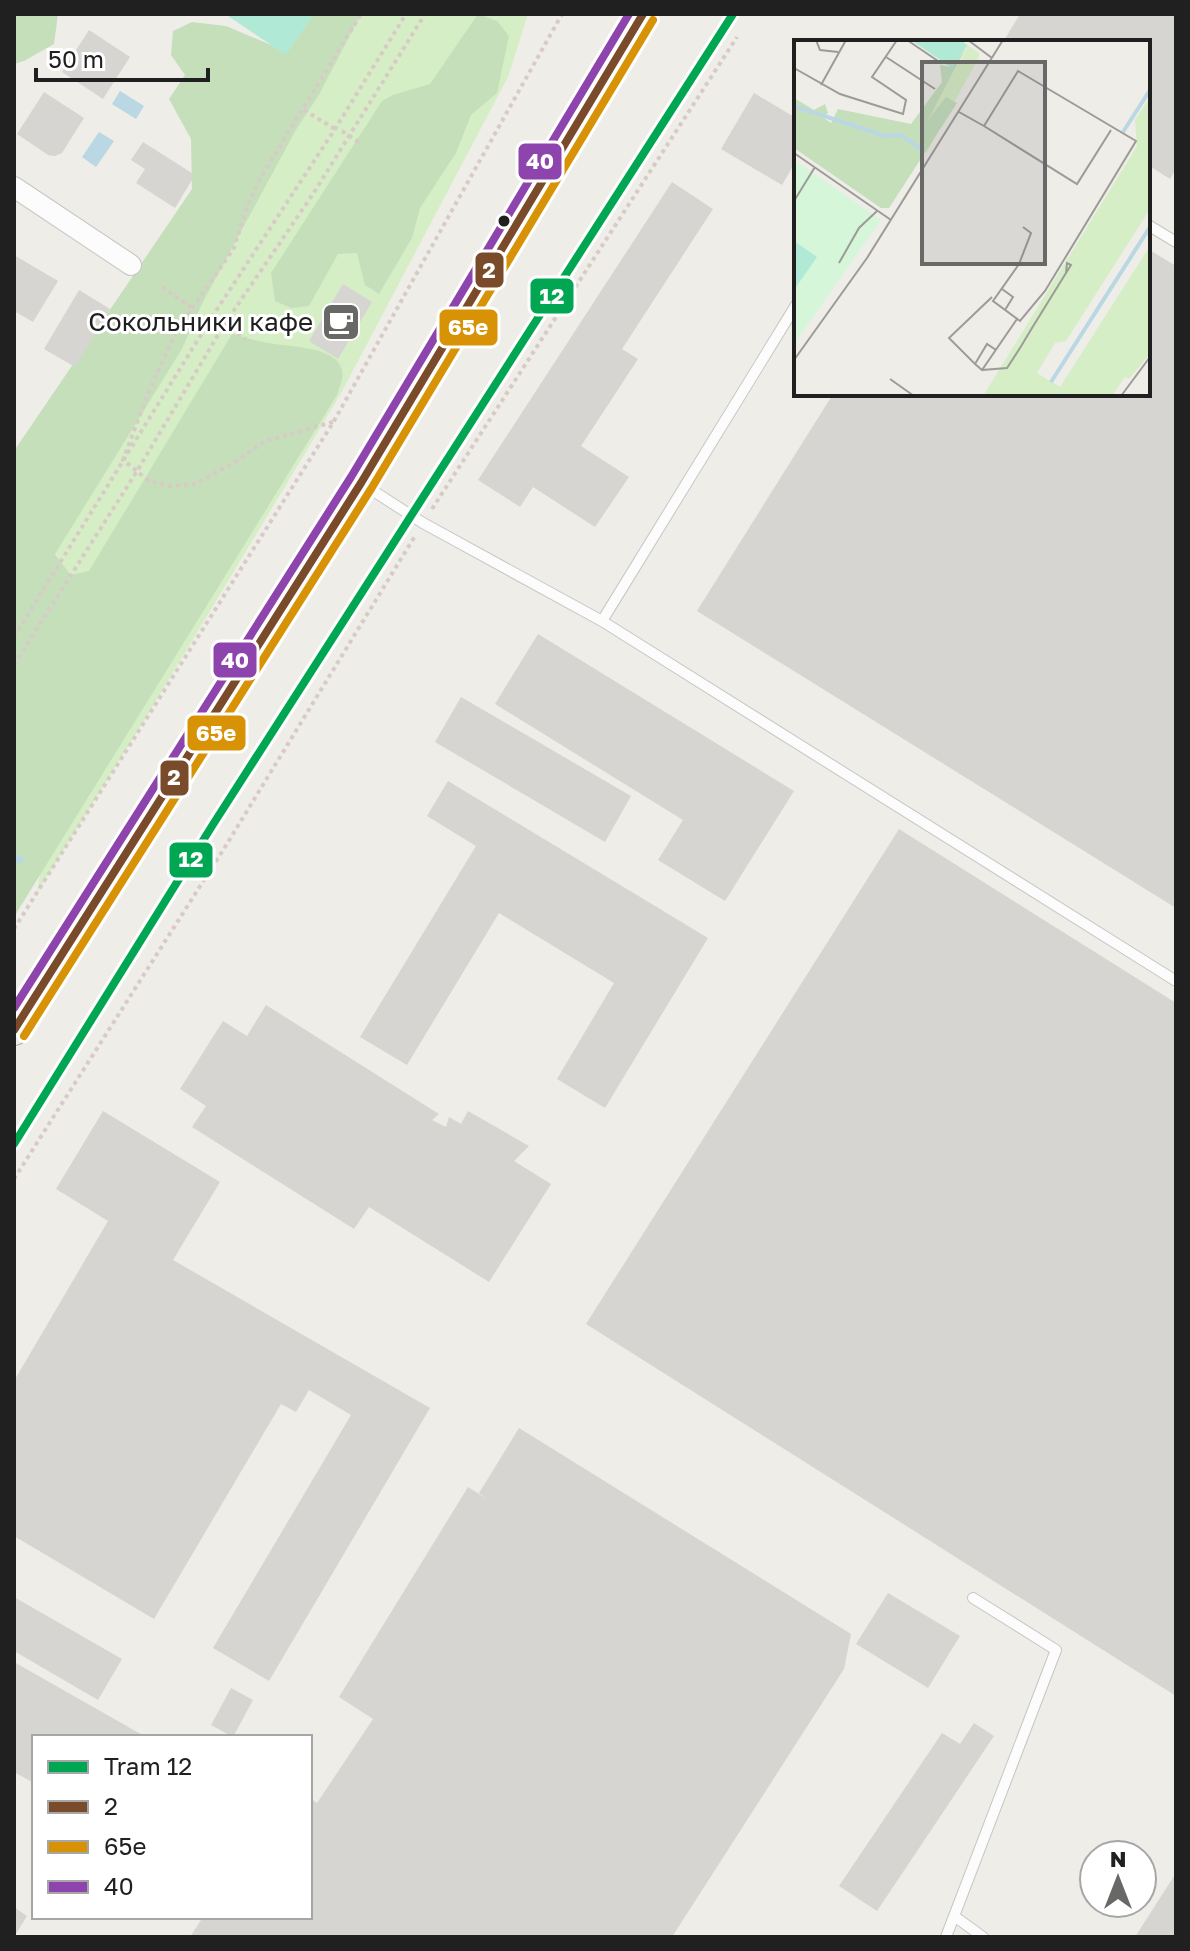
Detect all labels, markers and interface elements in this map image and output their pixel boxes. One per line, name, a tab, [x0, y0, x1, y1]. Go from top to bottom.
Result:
scale bar	[36, 32, 208, 82]
inset map	[794, 40, 1150, 396]
text: 50 m	[48, 44, 104, 73]
line badge: 40	[517, 142, 563, 181]
text: 40	[526, 147, 554, 174]
unlabelled marker	[496, 213, 512, 229]
line badge: 2	[474, 251, 505, 289]
text: 2	[482, 256, 496, 283]
line badge: 12	[529, 277, 575, 315]
text: 12	[540, 282, 564, 309]
cafe icon: Сокольники кафе	[320, 301, 362, 343]
place label: Сокольники кафе	[88, 306, 313, 337]
line badge: 65е	[438, 308, 499, 347]
text: 65е	[448, 313, 488, 340]
line badge: 40	[212, 641, 258, 679]
text: 40	[221, 646, 249, 673]
line badge: 65е	[186, 714, 247, 752]
text: 65е	[196, 719, 236, 746]
line badge: 2	[159, 759, 190, 797]
text: 2	[167, 763, 181, 790]
line badge: 12	[168, 841, 214, 879]
text: 12	[179, 845, 203, 872]
legend	[32, 1735, 312, 1919]
text: Tram 12	[104, 1751, 192, 1780]
text: 2	[104, 1791, 118, 1820]
text: 65е	[104, 1831, 146, 1860]
north arrow	[1078, 1839, 1158, 1919]
text: N	[1110, 1845, 1126, 1872]
text: 40	[104, 1871, 134, 1900]

